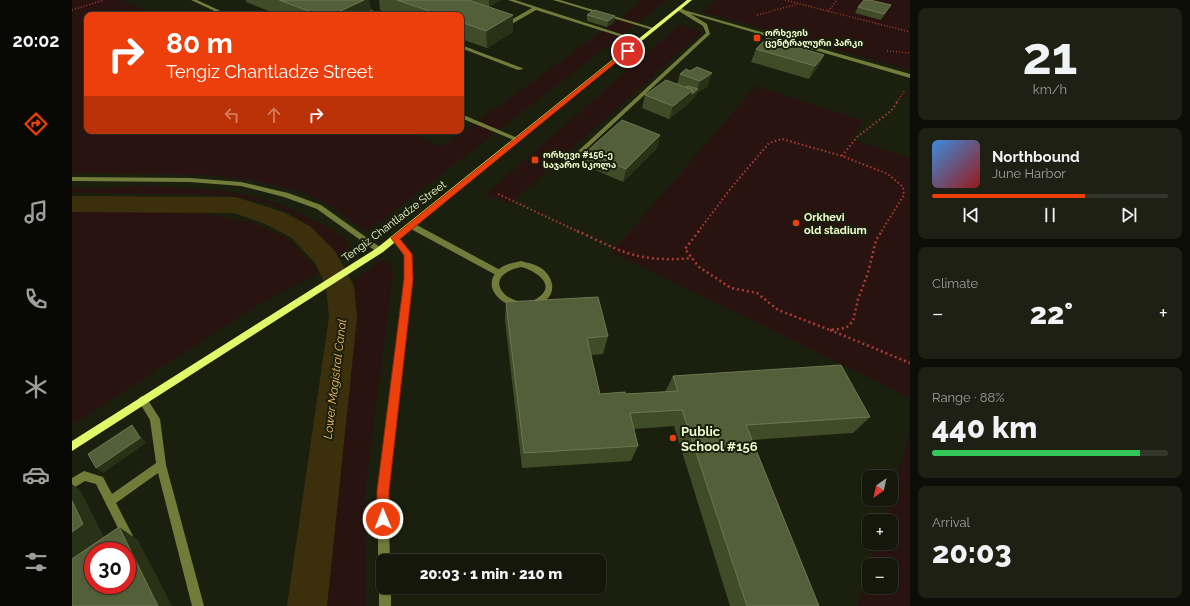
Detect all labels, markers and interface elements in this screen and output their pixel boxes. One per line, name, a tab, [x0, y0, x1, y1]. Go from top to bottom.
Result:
text: 21	[1022, 25, 1078, 86]
text: 80 m	[166, 27, 233, 60]
icon: right	[100, 28, 152, 80]
place label: ორხევის ცენტრალური პარკი	[765, 28, 863, 49]
text: 20:02	[13, 30, 59, 51]
marker: ორხევის ცენტრალური პარკი	[752, 33, 762, 43]
pin	[611, 34, 645, 68]
icon: arrive	[617, 40, 639, 62]
text: Tengiz Chantladze Street	[166, 61, 373, 82]
text: km/h	[1033, 82, 1067, 97]
icon: left	[221, 104, 243, 126]
icon: ahead	[263, 104, 285, 126]
icon: right	[305, 104, 327, 126]
icon: directions	[22, 110, 50, 138]
text: Northbound	[992, 148, 1080, 166]
place label: ორხევი #156-ე საჯარო სკოლა	[543, 150, 616, 171]
marker: ორხევი #156-ე საჯარო სკოლა	[530, 155, 540, 165]
text: June Harbor	[992, 166, 1066, 181]
street label: Tengiz Chantladze Street	[340, 178, 449, 265]
icon: music	[22, 198, 50, 226]
icon: previous	[960, 204, 982, 226]
icon: pause	[1039, 204, 1061, 226]
icon: next	[1118, 204, 1140, 226]
place label: Orkhevi old stadium	[804, 211, 867, 237]
marker: Orkhevi old stadium	[791, 218, 801, 228]
text: Climate	[932, 276, 978, 291]
icon: phone	[22, 285, 50, 313]
text: 22°	[1030, 296, 1073, 331]
text: −	[932, 300, 944, 326]
text: +	[1159, 300, 1168, 326]
water label: Lower Magistral Canal	[321, 318, 349, 440]
icon: climate	[22, 373, 50, 401]
text: Range · 88%	[932, 390, 1005, 405]
text: 440 km	[932, 410, 1037, 445]
place label: Public School #156	[681, 424, 758, 454]
marker: Public School #156	[668, 433, 678, 443]
icon: car	[22, 461, 50, 489]
north arrow	[862, 470, 898, 506]
map controls	[862, 470, 898, 594]
position arrow	[362, 498, 404, 540]
button: +	[862, 514, 898, 550]
text: Arrival	[932, 515, 970, 530]
text: 20:03	[932, 535, 1012, 570]
speed limit sign: 30	[84, 542, 136, 594]
icon: filters	[22, 548, 50, 576]
button: −	[862, 558, 898, 594]
text: 20:03 · 1 min · 210 m	[420, 565, 562, 583]

